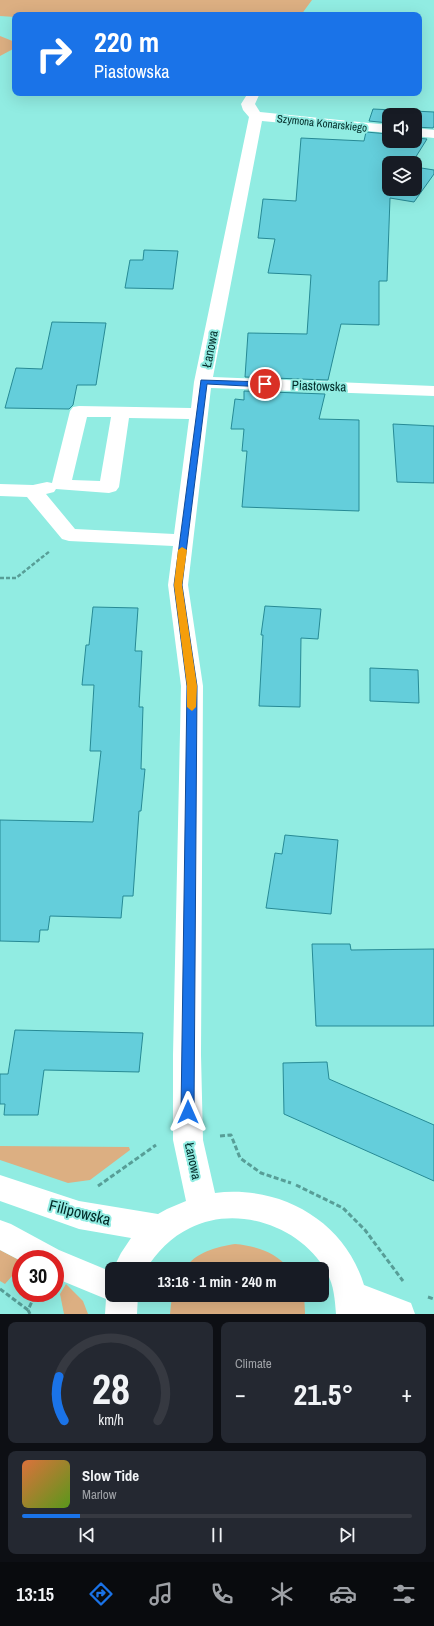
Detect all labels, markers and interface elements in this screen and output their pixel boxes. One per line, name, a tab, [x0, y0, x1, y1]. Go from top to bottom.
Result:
text: 220 m	[94, 23, 159, 61]
icon: right	[28, 28, 80, 80]
text: Piastowska	[94, 59, 169, 84]
map controls	[382, 108, 422, 196]
button: sound	[382, 108, 422, 148]
street label: Szymona Konarskiego	[276, 111, 368, 135]
button: layers	[382, 156, 422, 196]
street label: Łanowa	[198, 329, 222, 369]
pin	[248, 367, 282, 401]
icon: arrive	[254, 373, 276, 395]
street label: Piastowska	[291, 377, 347, 395]
position arrow	[167, 1091, 209, 1133]
street label: Łanowa	[181, 1141, 205, 1181]
street label: Filipowska	[47, 1194, 114, 1230]
speed limit sign: 30	[12, 1250, 64, 1302]
text: 13:16 · 1 min · 240 m	[158, 1271, 276, 1292]
text: Climate	[235, 1355, 272, 1372]
text: 28	[92, 1360, 129, 1416]
text: 21.5°	[294, 1374, 353, 1414]
text: −	[235, 1379, 246, 1409]
text: +	[401, 1379, 412, 1409]
text: km/h	[98, 1409, 123, 1428]
text: Slow Tide	[82, 1465, 139, 1486]
text: Marlow	[82, 1486, 116, 1503]
icon: previous	[76, 1524, 98, 1546]
icon: pause	[206, 1524, 228, 1546]
icon: next	[336, 1524, 358, 1546]
icon: directions	[87, 1580, 115, 1608]
icon: music	[147, 1580, 175, 1608]
icon: phone	[208, 1580, 236, 1608]
icon: climate	[268, 1580, 296, 1608]
icon: car	[329, 1580, 357, 1608]
icon: filters	[390, 1580, 418, 1608]
text: 13:15	[16, 1582, 54, 1607]

